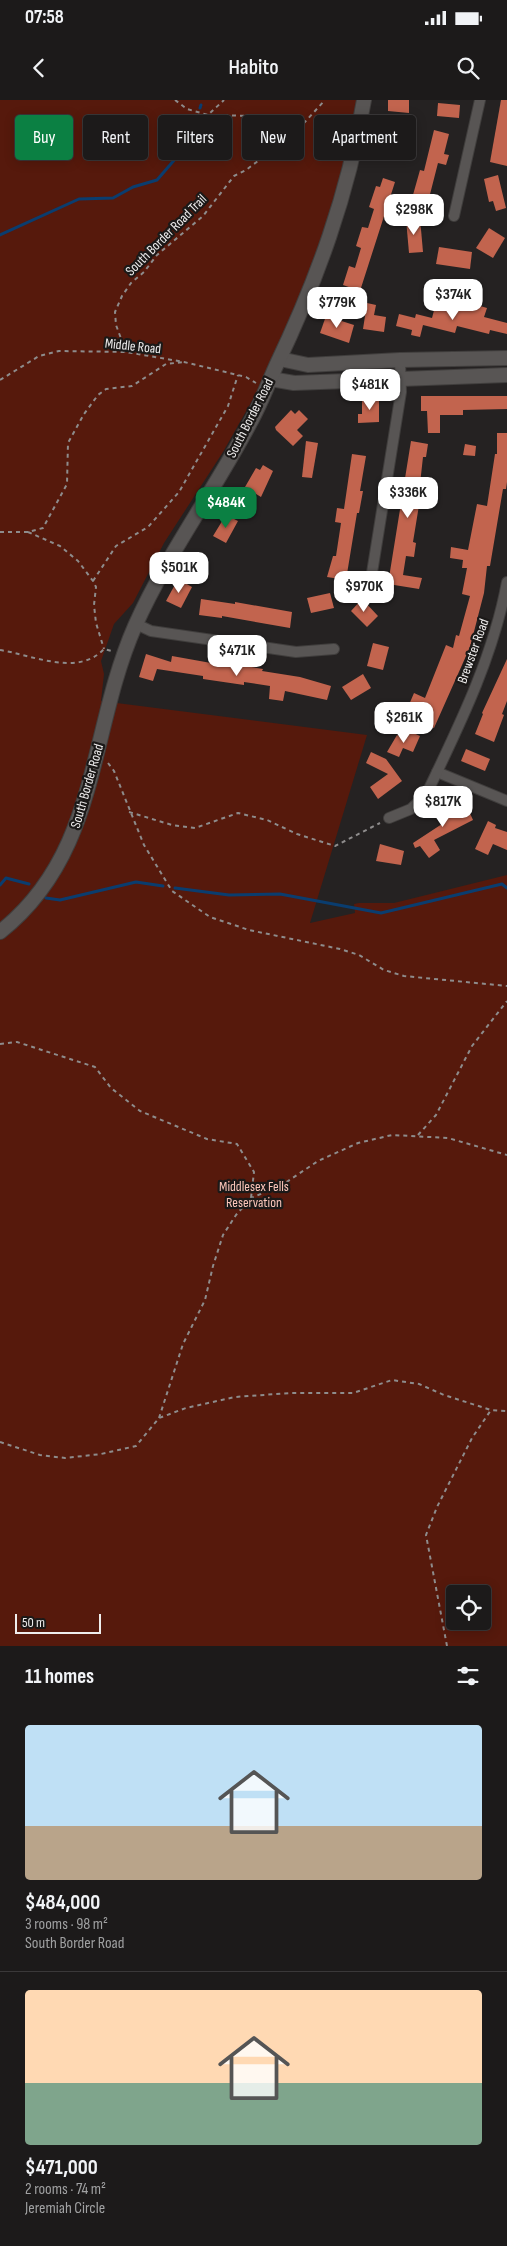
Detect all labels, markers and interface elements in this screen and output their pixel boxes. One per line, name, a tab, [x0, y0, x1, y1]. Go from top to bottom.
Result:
text: 07:58	[25, 6, 64, 29]
icon: back	[25, 54, 53, 82]
text: Habito	[228, 54, 279, 81]
icon: search	[454, 54, 482, 82]
chip: Buy	[15, 115, 73, 160]
chip: Rent	[83, 115, 148, 160]
chip: Filters	[158, 115, 232, 160]
chip: New	[242, 115, 304, 160]
chip: Apartment	[314, 115, 416, 160]
street label: South Border Road Trail	[122, 191, 210, 279]
pin: $298K	[379, 194, 449, 236]
text: $298K	[395, 200, 433, 219]
pin: $374K	[418, 278, 488, 321]
text: $374K	[435, 285, 471, 304]
pin: $779K	[302, 286, 372, 329]
text: $779K	[318, 293, 356, 312]
street label: Middle Road	[104, 335, 162, 357]
pin: $481K	[335, 368, 405, 411]
street label: South Border Road	[223, 375, 277, 461]
text: $481K	[351, 375, 389, 394]
pin: $336K	[373, 476, 443, 519]
text: $336K	[389, 483, 427, 502]
pin: $484K	[191, 486, 261, 529]
text: $484K	[207, 493, 245, 512]
pin: $501K	[144, 552, 214, 594]
text: $501K	[160, 558, 198, 577]
pin: $970K	[329, 570, 399, 613]
text: $970K	[345, 577, 383, 596]
street label: Brewster Road	[453, 616, 493, 686]
pin: $471K	[202, 634, 272, 677]
text: $471K	[219, 641, 255, 660]
pin: $261K	[369, 702, 439, 744]
text: $261K	[385, 708, 423, 727]
street label: South Border Road	[67, 742, 107, 830]
pin: $817K	[408, 786, 478, 828]
text: $817K	[425, 792, 461, 811]
park label: Middlesex Fells Reservation	[219, 1178, 289, 1211]
map controls	[446, 1585, 491, 1630]
button: locate	[446, 1585, 491, 1630]
scale bar	[15, 1611, 101, 1634]
text: 50 m	[22, 1614, 45, 1631]
icon: filters	[454, 1662, 482, 1690]
text: 11 homes	[25, 1664, 94, 1689]
icon: home	[209, 1757, 299, 1847]
text: $484,000	[25, 1890, 100, 1915]
text: 3 rooms · 98 m²	[25, 1915, 108, 1934]
text: South Border Road	[25, 1934, 124, 1953]
icon: home	[209, 2023, 299, 2113]
text: $471,000	[25, 2155, 98, 2180]
text: 2 rooms · 74 m²	[25, 2180, 106, 2199]
text: Jeremiah Circle	[25, 2199, 105, 2218]

